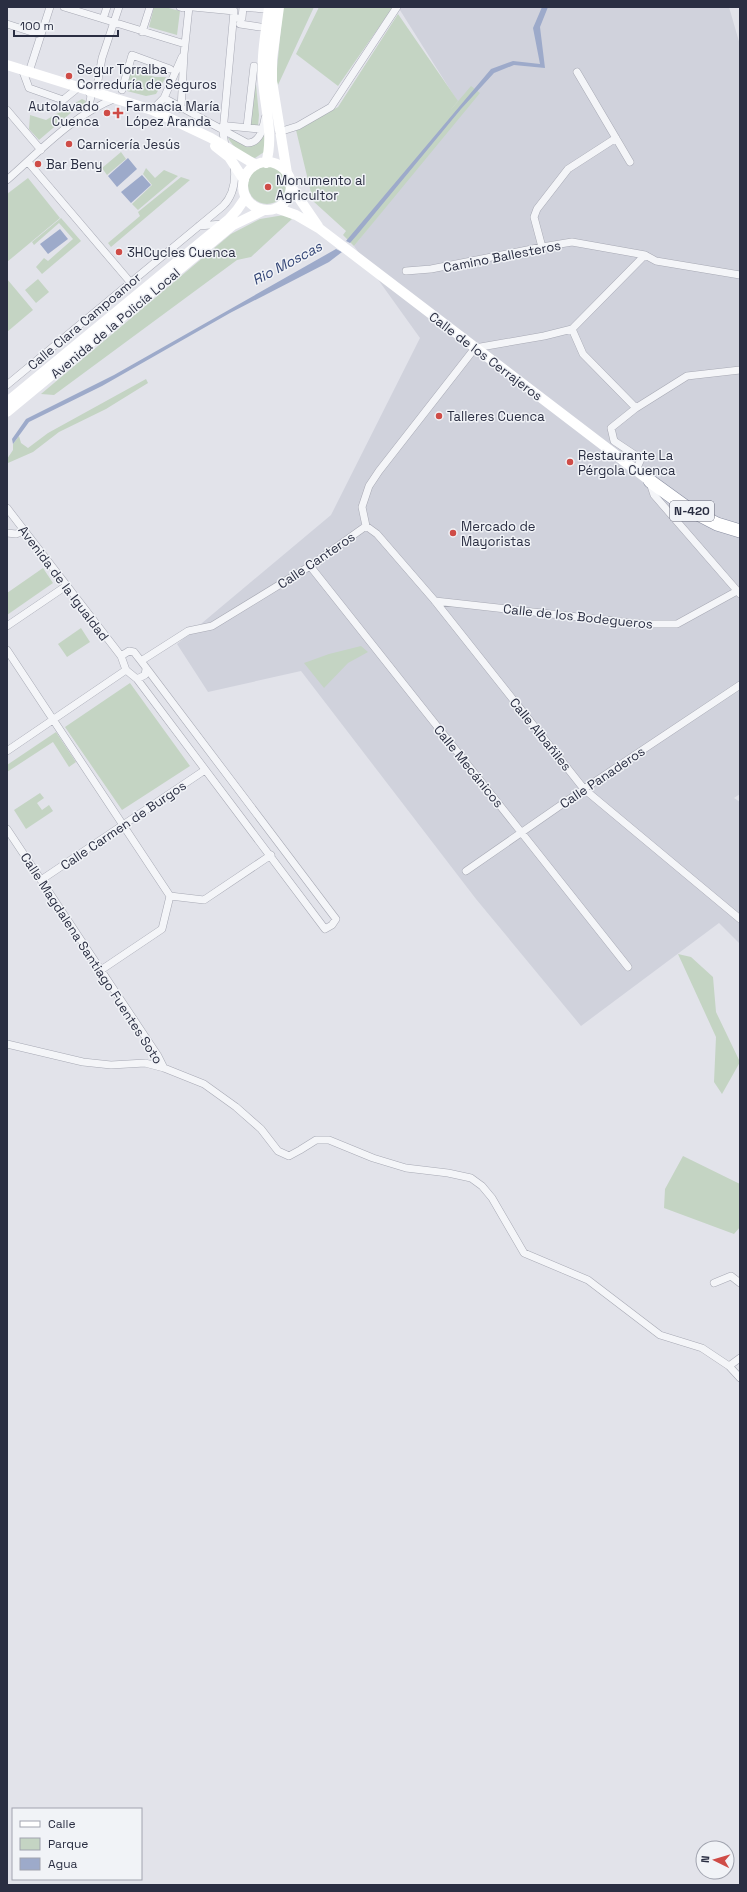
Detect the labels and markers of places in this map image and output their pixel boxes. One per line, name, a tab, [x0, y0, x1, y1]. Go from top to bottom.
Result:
place label: Segur Torralba Correduría de Seguros	[77, 61, 217, 93]
marker: Segur Torralba Correduría de Seguros	[64, 71, 74, 81]
place label: Autolavado Cuenca	[28, 98, 100, 130]
place label: Farmacia María López Aranda	[126, 98, 220, 130]
marker: Autolavado Cuenca	[102, 108, 112, 118]
marker: Farmacia María López Aranda	[113, 108, 123, 118]
place label: Carnicería Jesús	[77, 136, 180, 153]
marker: Carnicería Jesús	[64, 139, 74, 149]
place label: Bar Beny	[46, 156, 102, 173]
marker: Bar Beny	[33, 159, 43, 169]
place label: Monumento al Agricultor	[276, 172, 366, 204]
marker: Monumento al Agricultor	[263, 182, 273, 192]
place label: 3HCycles Cuenca	[127, 244, 236, 261]
marker: 3HCycles Cuenca	[114, 247, 124, 257]
place label: Talleres Cuenca	[447, 408, 545, 425]
marker: Talleres Cuenca	[434, 411, 444, 421]
place label: Restaurante La Pérgola Cuenca	[578, 447, 676, 479]
marker: Restaurante La Pérgola Cuenca	[565, 457, 575, 467]
place label: Mercado de Mayoristas	[461, 518, 536, 550]
marker: Mercado de Mayoristas	[448, 528, 458, 538]

